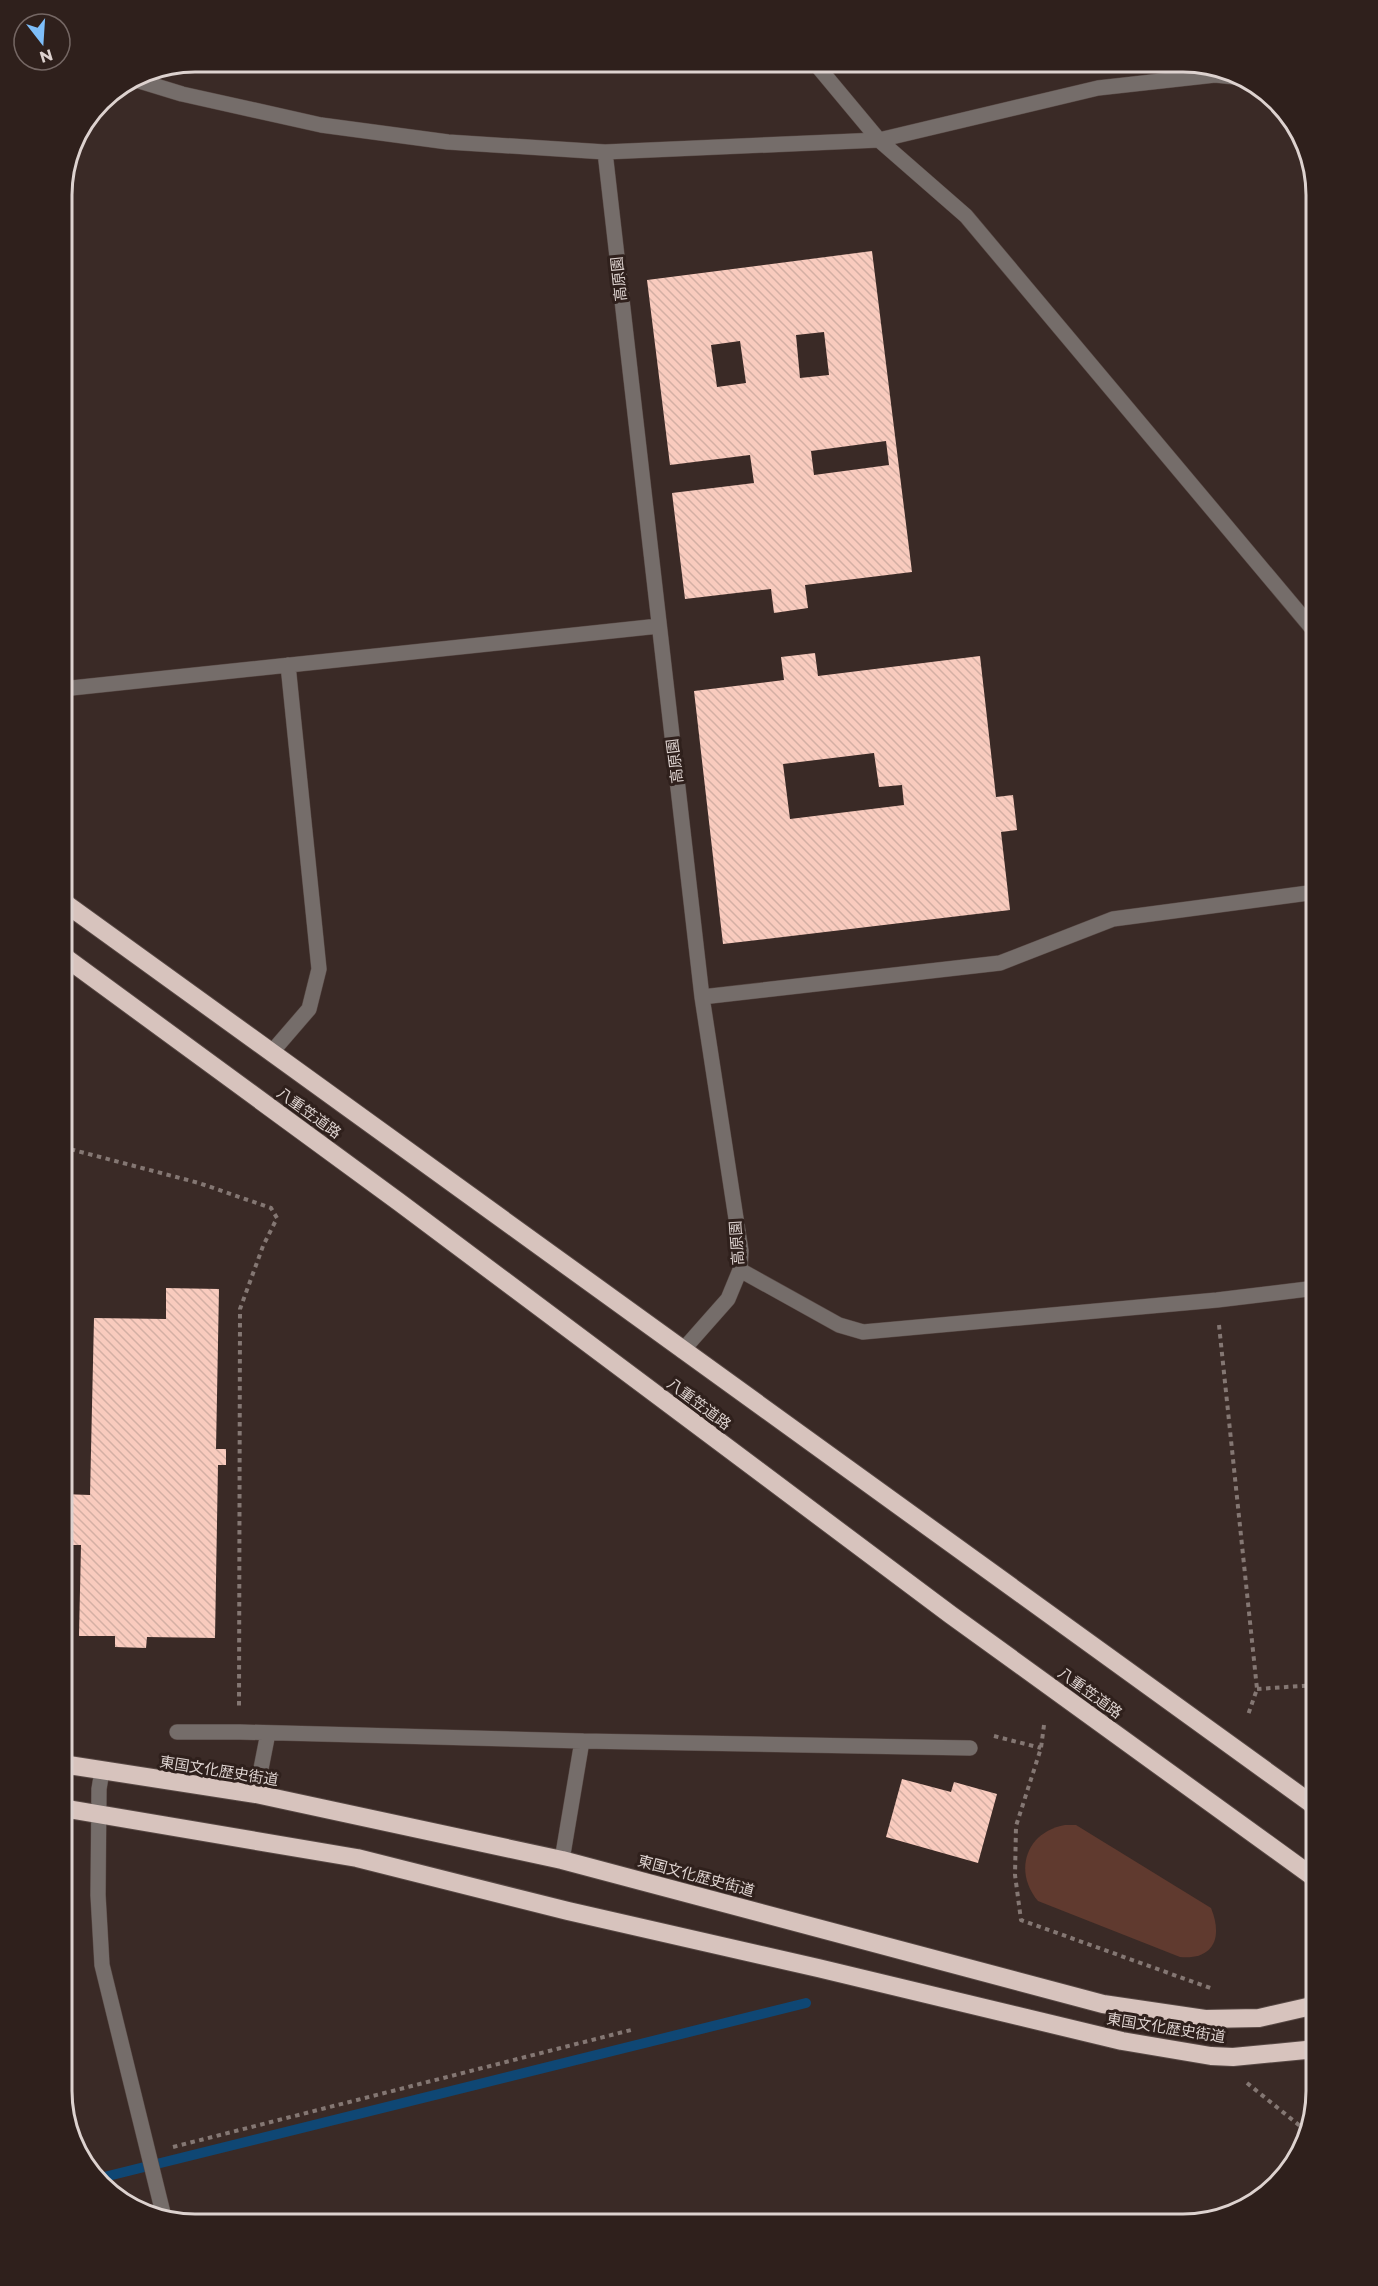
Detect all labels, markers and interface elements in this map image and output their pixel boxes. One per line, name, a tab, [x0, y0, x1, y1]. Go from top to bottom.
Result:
north arrow	[12, 12, 72, 72]
text: N	[37, 45, 55, 67]
street label: 高原園	[607, 256, 630, 302]
street label: 高原園	[662, 738, 687, 785]
street label: 八重笠道路	[273, 1083, 345, 1142]
street label: 高原園	[725, 1220, 748, 1266]
street label: 八重笠道路	[664, 1373, 735, 1434]
street label: 八重笠道路	[1054, 1663, 1126, 1722]
street label: 東国文化歴史街道	[158, 1752, 280, 1789]
street label: 東国文化歴史街道	[636, 1851, 757, 1900]
street label: 東国文化歴史街道	[1105, 2009, 1227, 2046]

